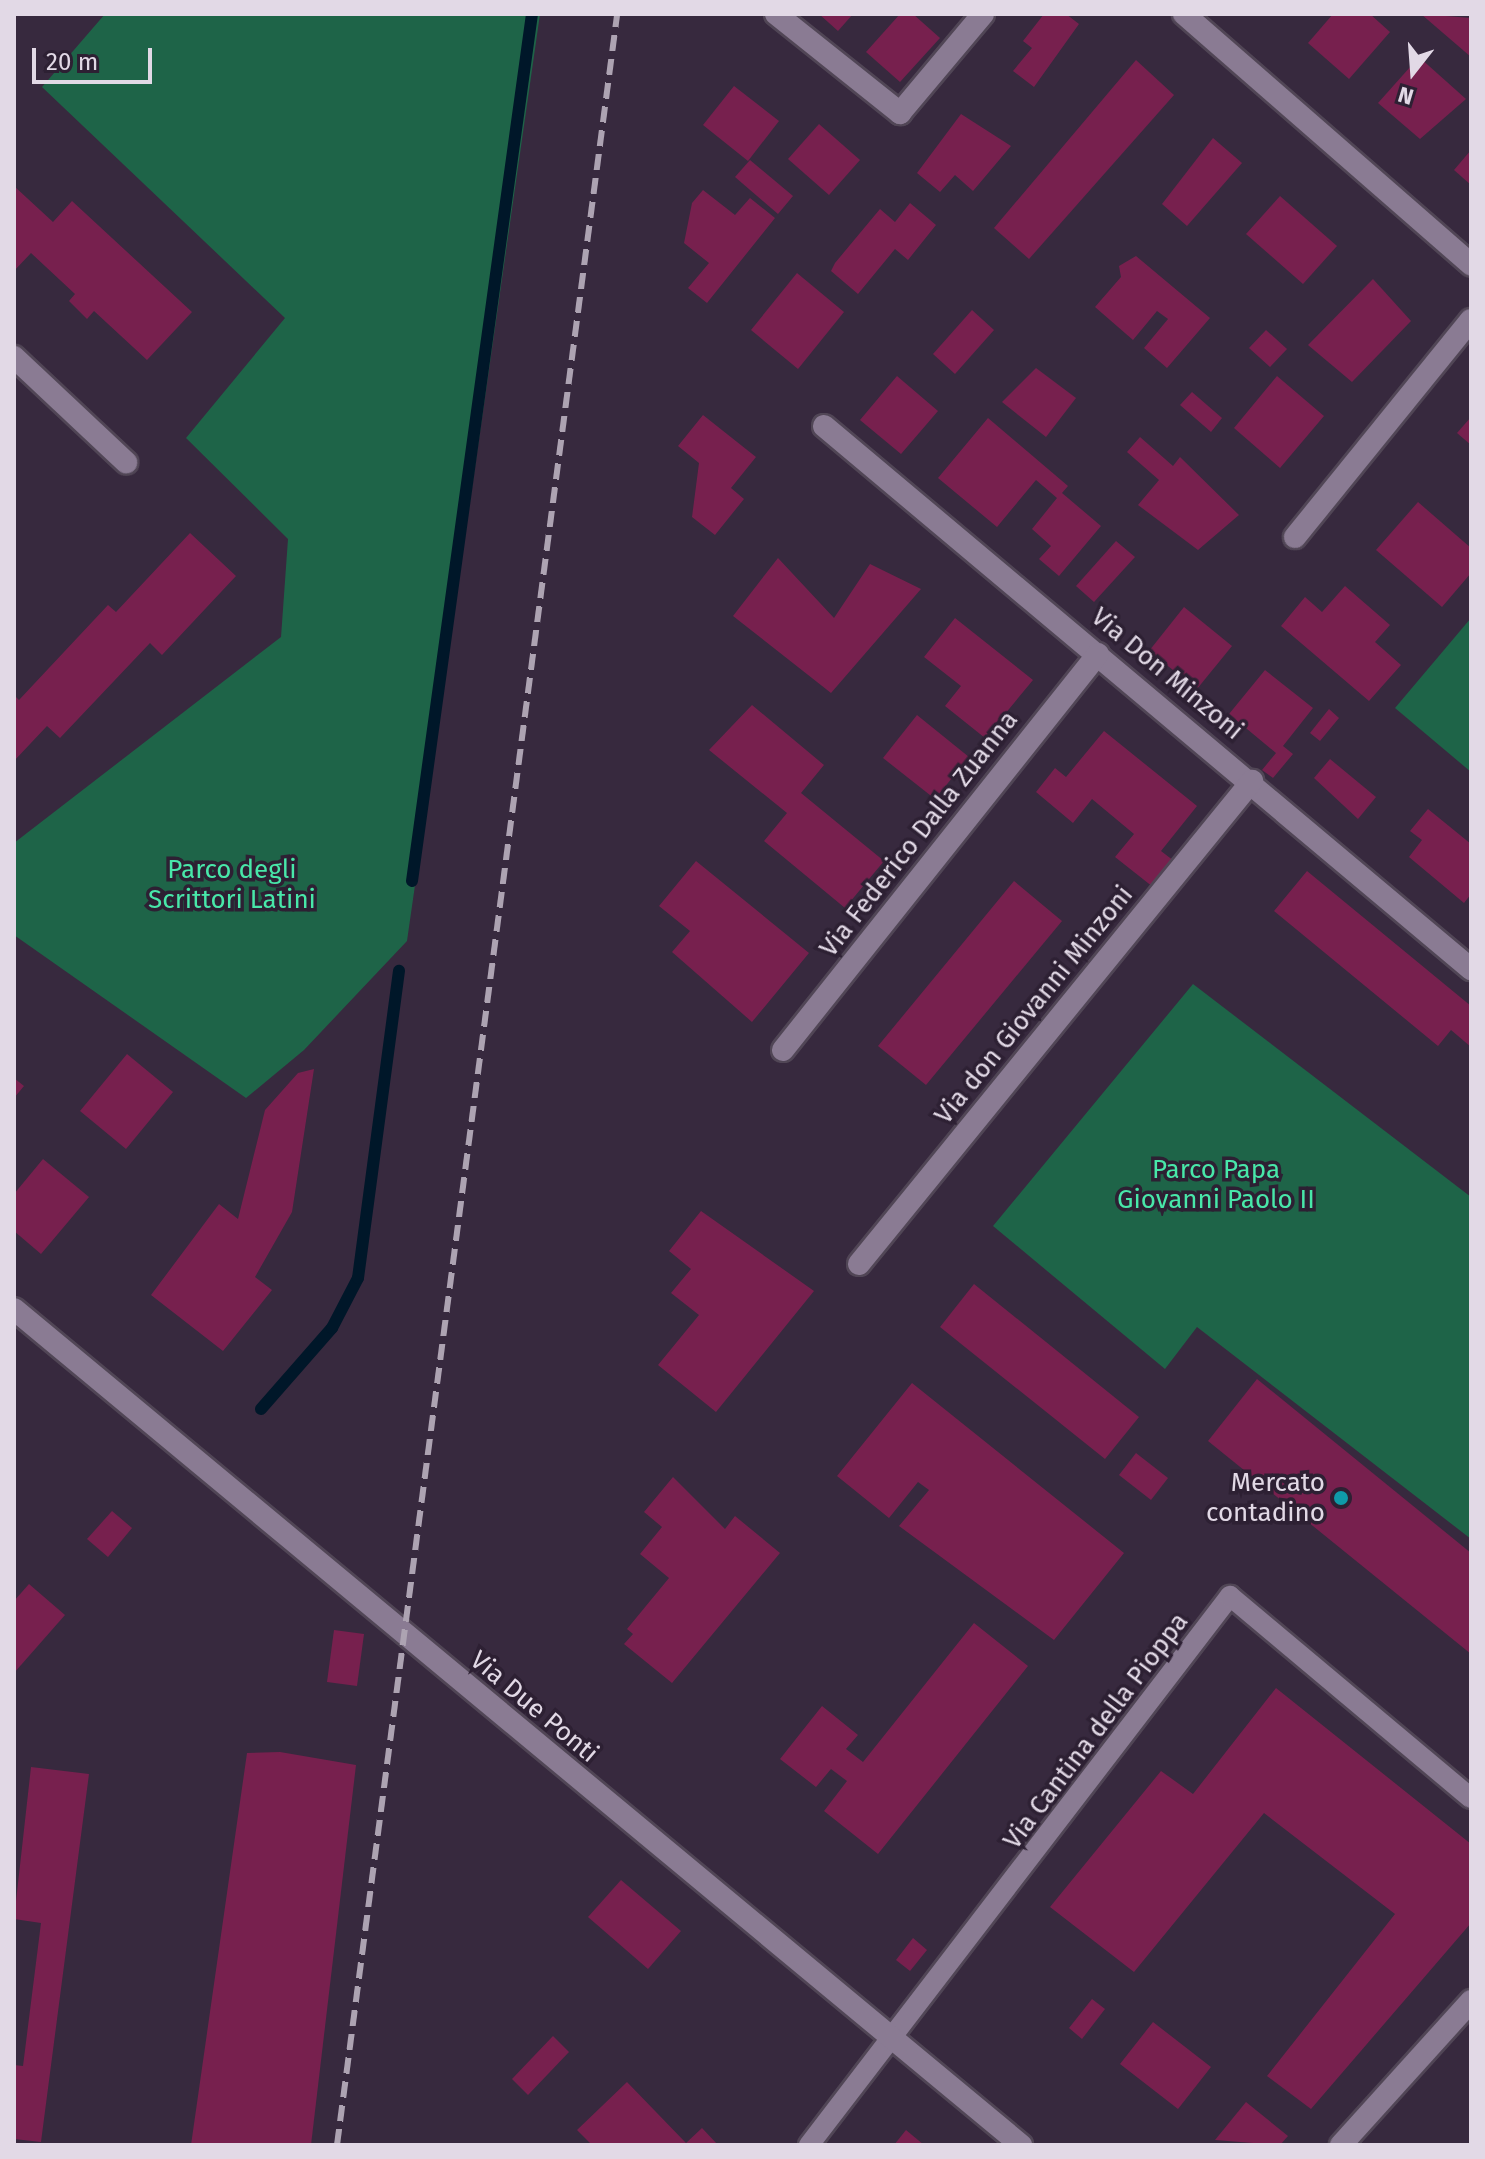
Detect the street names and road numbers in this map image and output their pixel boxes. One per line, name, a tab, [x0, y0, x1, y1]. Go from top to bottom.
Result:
street label: Via Don Minzoni	[1085, 601, 1249, 747]
street label: Via Federico Dalla Zuanna	[813, 705, 1025, 963]
street label: Via don Giovanni Minzoni	[928, 880, 1140, 1130]
street label: Via Cantina della Pioppa	[997, 1607, 1195, 1855]
street label: Via Due Ponti	[464, 1645, 604, 1769]

